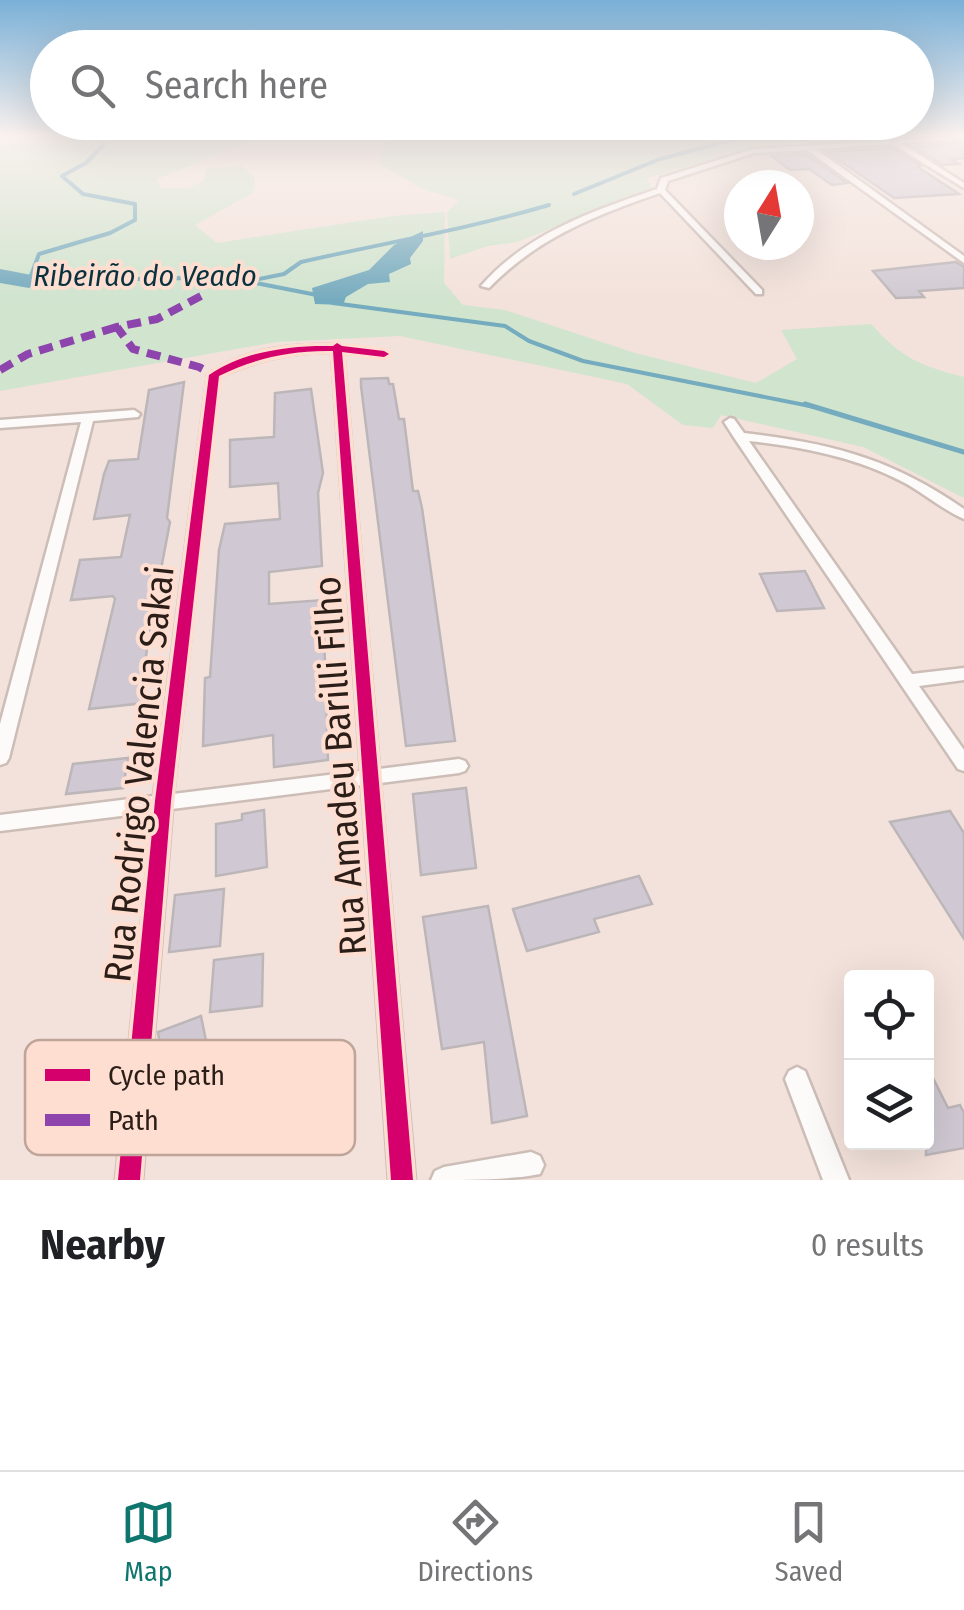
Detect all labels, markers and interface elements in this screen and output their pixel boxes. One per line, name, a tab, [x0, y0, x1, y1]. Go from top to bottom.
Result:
search box	[30, 30, 934, 140]
icon: search	[65, 58, 120, 113]
text: Search here	[145, 62, 328, 108]
north arrow	[724, 170, 814, 260]
water label: Ribeirão do Veado	[33, 258, 257, 294]
street label: Rua Rodrigo Valencia Sakai	[94, 563, 184, 985]
street label: Rua Amadeu Barilli Filho	[304, 575, 376, 957]
map controls	[844, 970, 934, 1150]
button: locate	[844, 970, 934, 1060]
legend	[25, 1040, 355, 1155]
text: Cycle path	[108, 1059, 225, 1092]
button: layers	[844, 1060, 934, 1150]
text: Path	[108, 1104, 159, 1137]
text: Nearby	[40, 1220, 165, 1270]
text: 0 results	[811, 1226, 924, 1264]
tab: Map	[121, 1495, 176, 1588]
tab: Directions	[417, 1495, 533, 1588]
tab: Saved	[775, 1495, 843, 1588]

